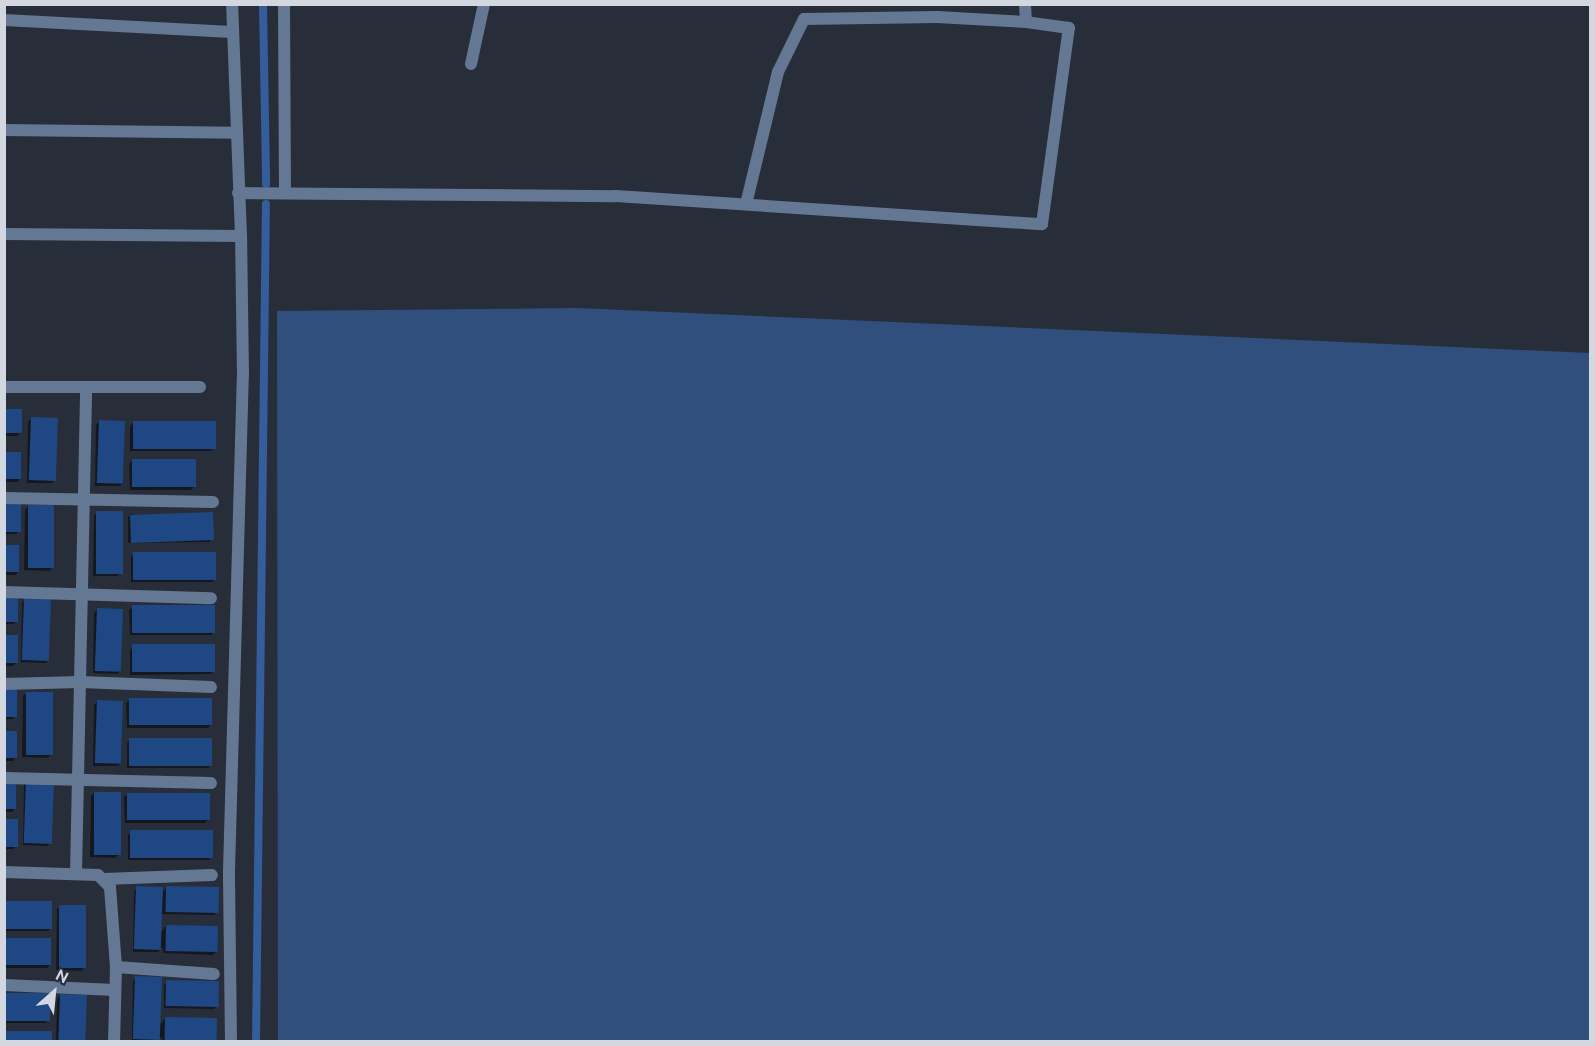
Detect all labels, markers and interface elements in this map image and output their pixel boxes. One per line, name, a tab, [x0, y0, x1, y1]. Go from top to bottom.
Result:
north arrow	[24, 962, 84, 1022]
text: N	[53, 965, 72, 987]

